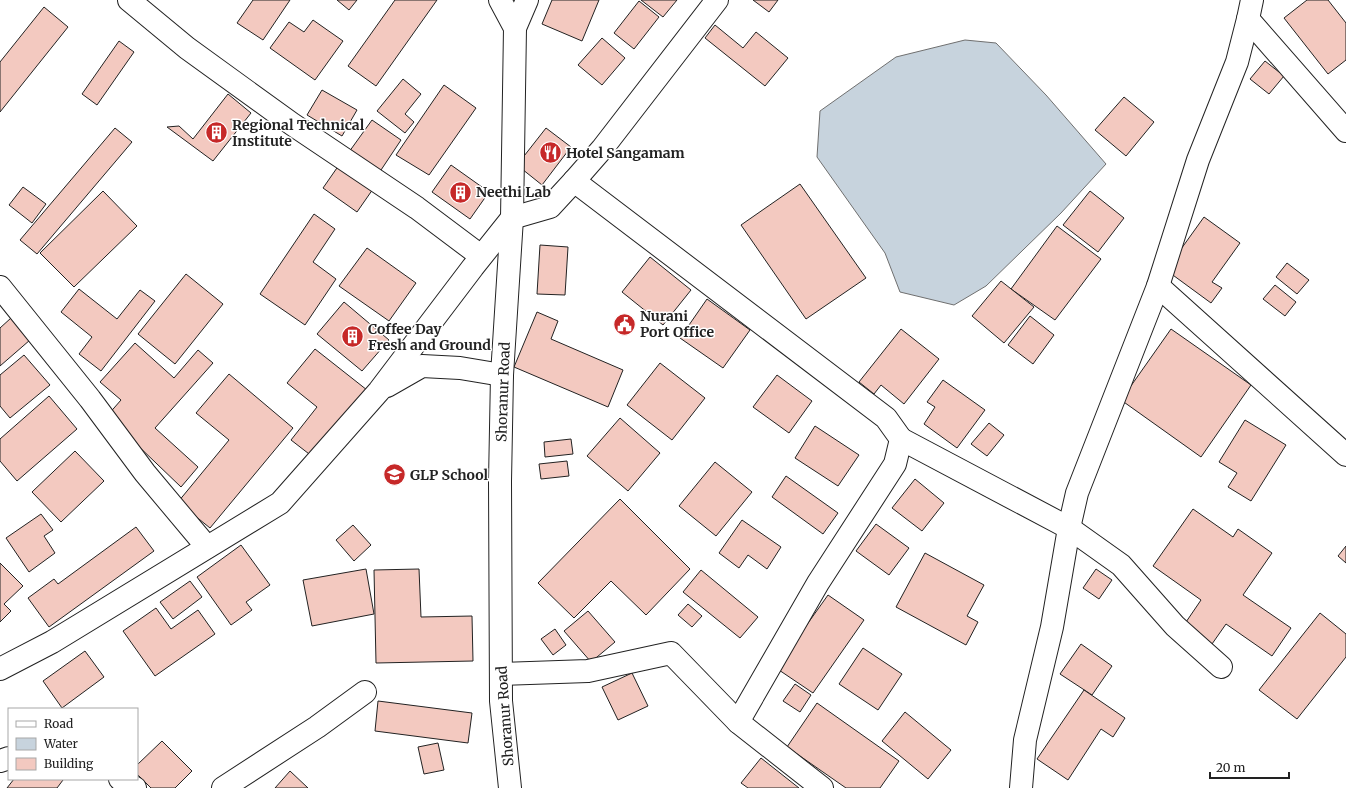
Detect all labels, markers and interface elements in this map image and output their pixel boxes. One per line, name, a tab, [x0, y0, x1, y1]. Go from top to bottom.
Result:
place label: Regional Technical Institute	[232, 116, 365, 150]
building icon: Regional Technical Institute	[203, 120, 229, 146]
restaurant icon: Hotel Sangamam	[538, 140, 564, 166]
place label: Hotel Sangamam	[566, 144, 685, 162]
building icon: Neethi Lab	[448, 179, 474, 205]
place label: Neethi Lab	[476, 183, 551, 201]
place label: Nurani Port Office	[640, 307, 714, 341]
public building icon: Nurani Port Office	[612, 311, 638, 337]
place label: Coffee Day Fresh and Ground	[368, 320, 491, 354]
building icon: Coffee Day Fresh and Ground	[340, 324, 366, 350]
street label: Shoranur Road	[492, 341, 514, 443]
school or university icon: GLP School	[382, 462, 408, 488]
place label: GLP School	[410, 466, 488, 484]
street label: Shoranur Road	[492, 665, 517, 767]
legend	[8, 708, 138, 780]
text: Road	[44, 716, 73, 731]
text: Water	[43, 736, 79, 751]
scale bar	[1210, 754, 1289, 780]
text: Building	[44, 756, 94, 771]
text: 20 m	[1216, 760, 1245, 775]

